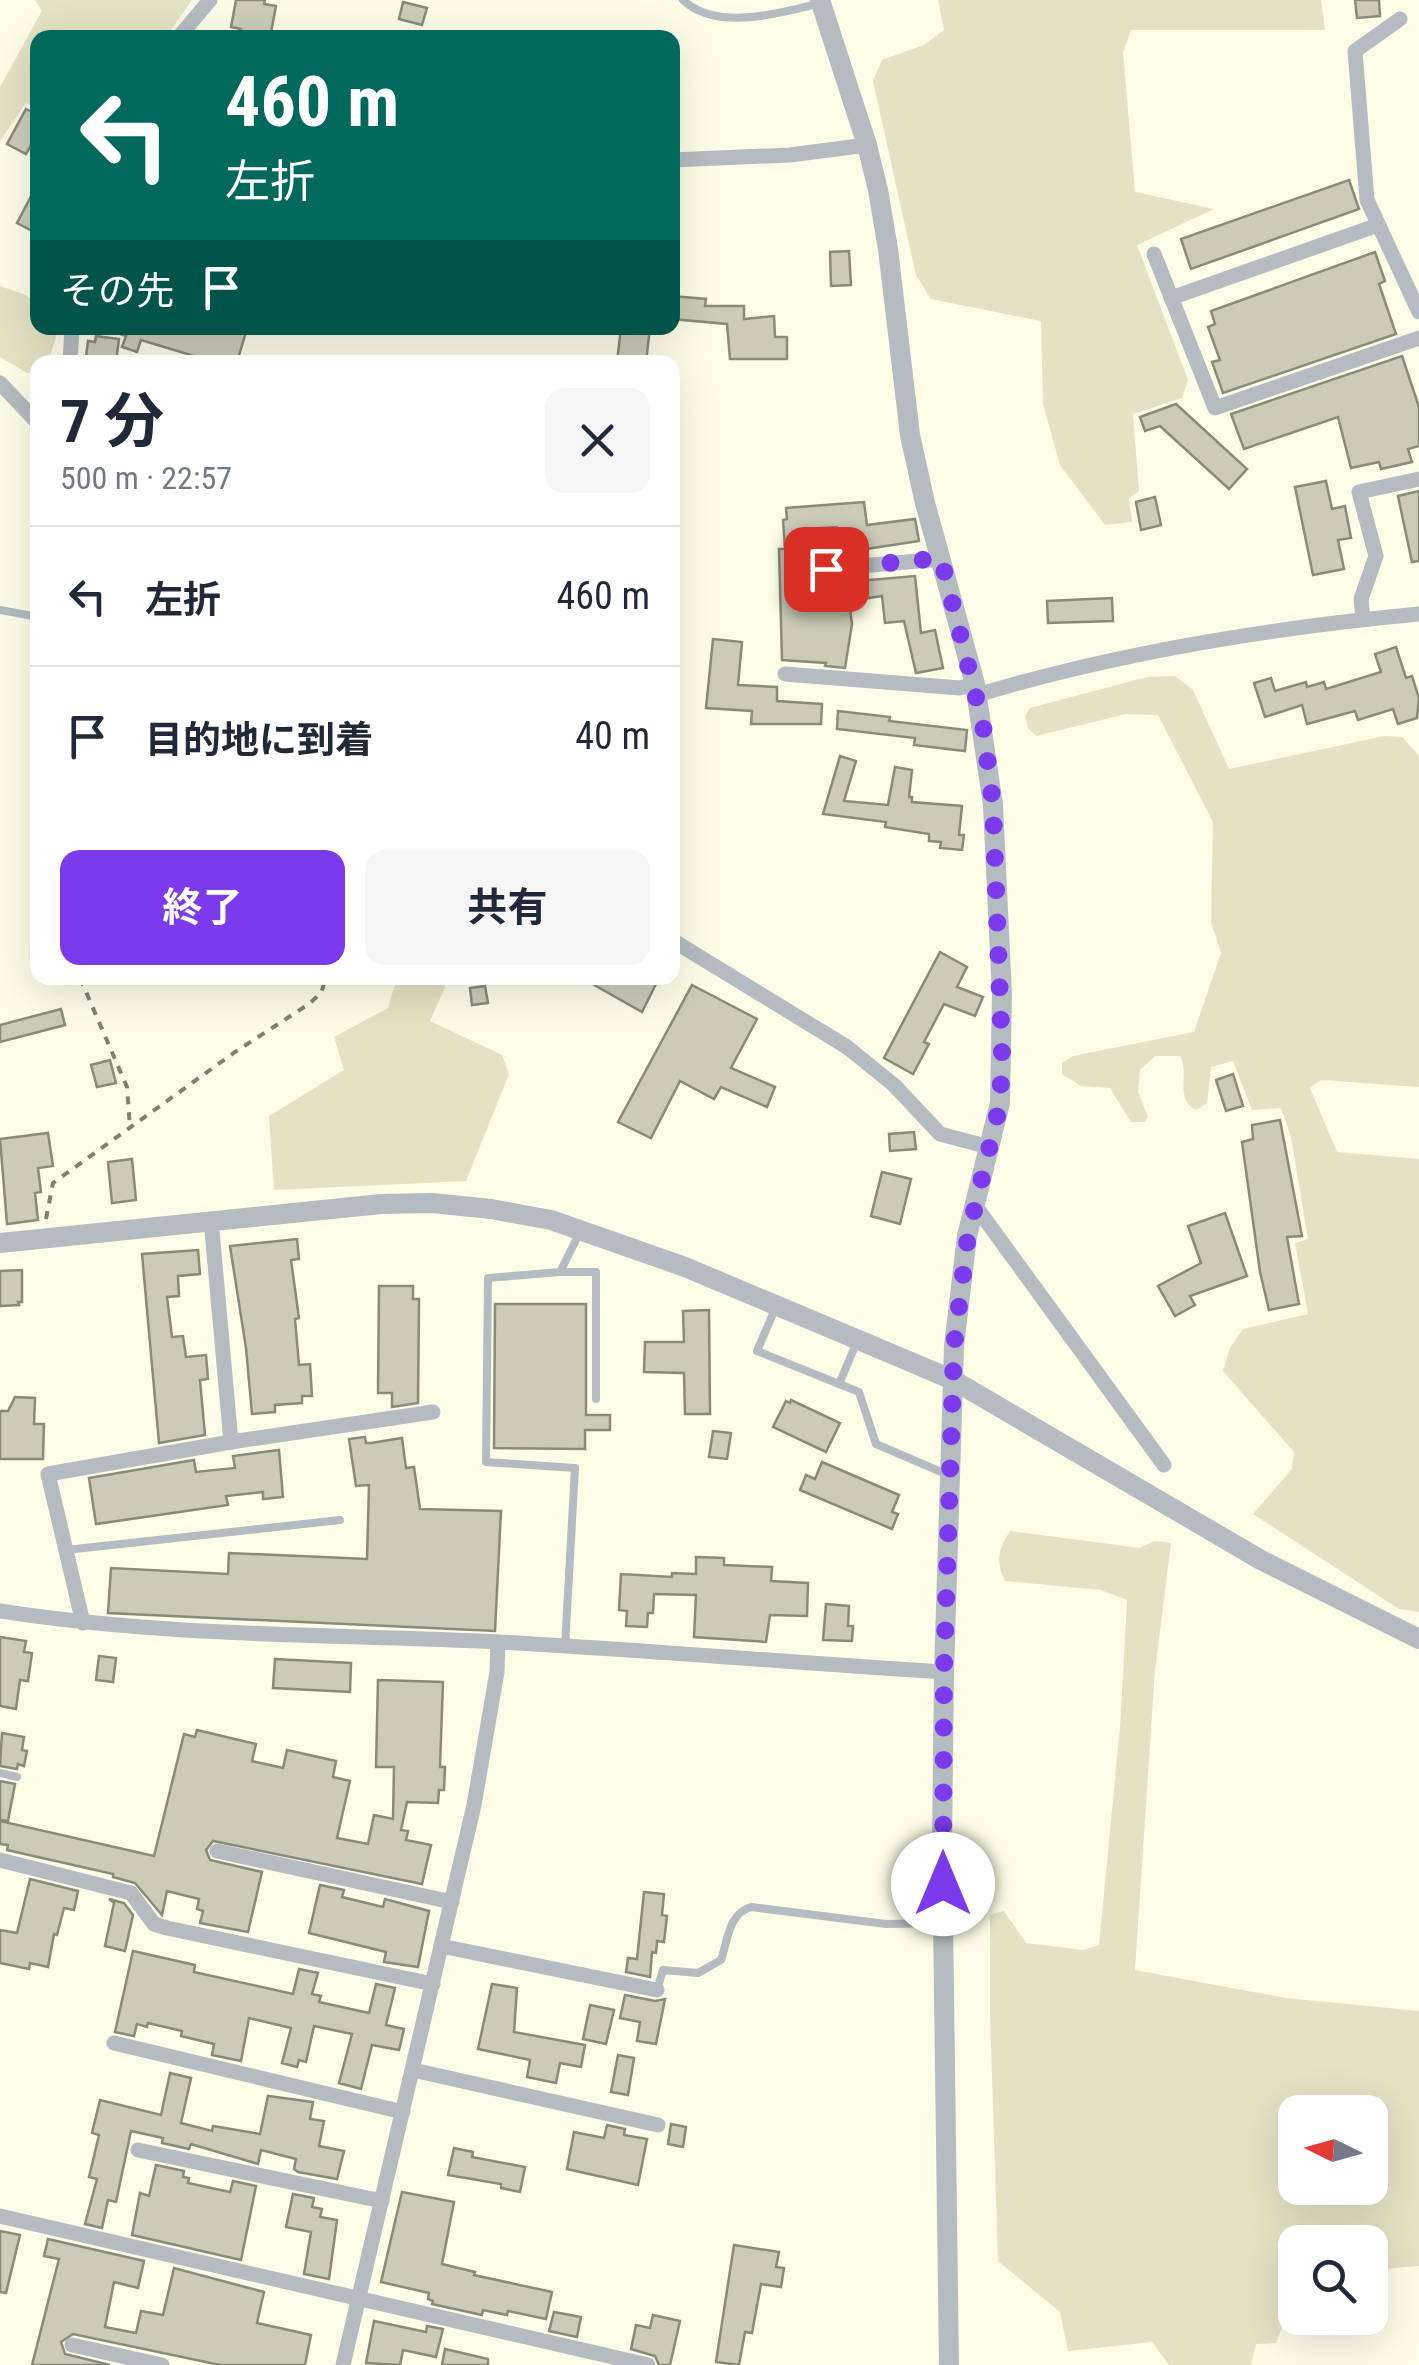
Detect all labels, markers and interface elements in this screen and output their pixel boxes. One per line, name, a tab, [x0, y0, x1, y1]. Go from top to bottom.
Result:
text: 460 m	[225, 61, 399, 143]
icon: left	[60, 70, 190, 200]
text: 左折	[225, 155, 315, 208]
icon: arrive	[194, 260, 249, 315]
text: その先	[60, 269, 174, 313]
text: 7 分	[60, 386, 164, 457]
button: close	[545, 388, 650, 493]
text: 500 m · 22:57	[60, 459, 232, 497]
pin	[784, 527, 869, 612]
icon: arrive	[799, 542, 854, 597]
icon: left	[60, 569, 115, 624]
text: 460 m	[556, 574, 650, 618]
text: 左折	[145, 578, 221, 622]
icon: arrive	[60, 709, 115, 764]
text: 40 m	[575, 714, 650, 758]
text: 目的地に到着	[145, 718, 373, 762]
button: 終了	[60, 850, 345, 965]
button: 共有	[365, 850, 650, 965]
position arrow	[891, 1832, 995, 1936]
north arrow	[1278, 2095, 1388, 2205]
map controls	[1278, 2095, 1388, 2335]
button: search	[1278, 2225, 1388, 2335]

